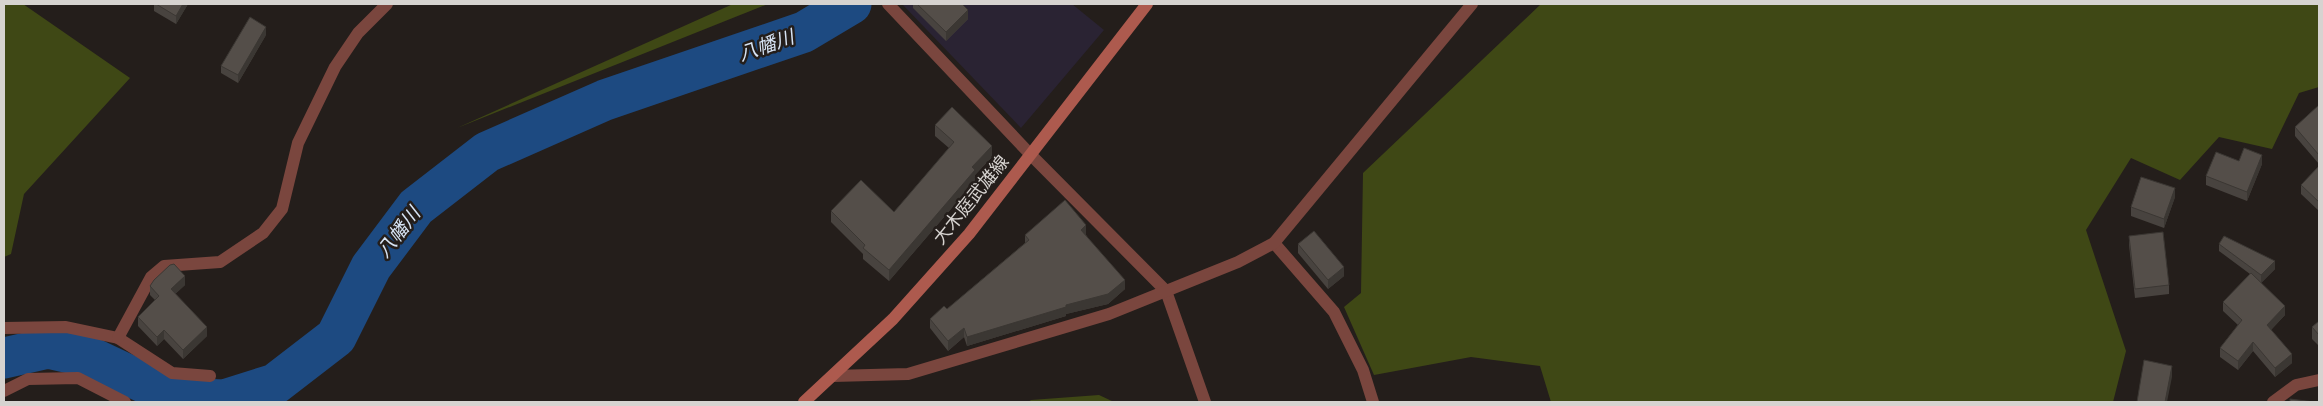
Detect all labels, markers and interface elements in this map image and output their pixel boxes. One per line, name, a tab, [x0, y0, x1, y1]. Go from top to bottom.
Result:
water label: 八幡川	[735, 23, 799, 67]
street label: 大木庭武雄線	[927, 150, 1014, 249]
water label: 八幡川	[370, 200, 427, 262]

